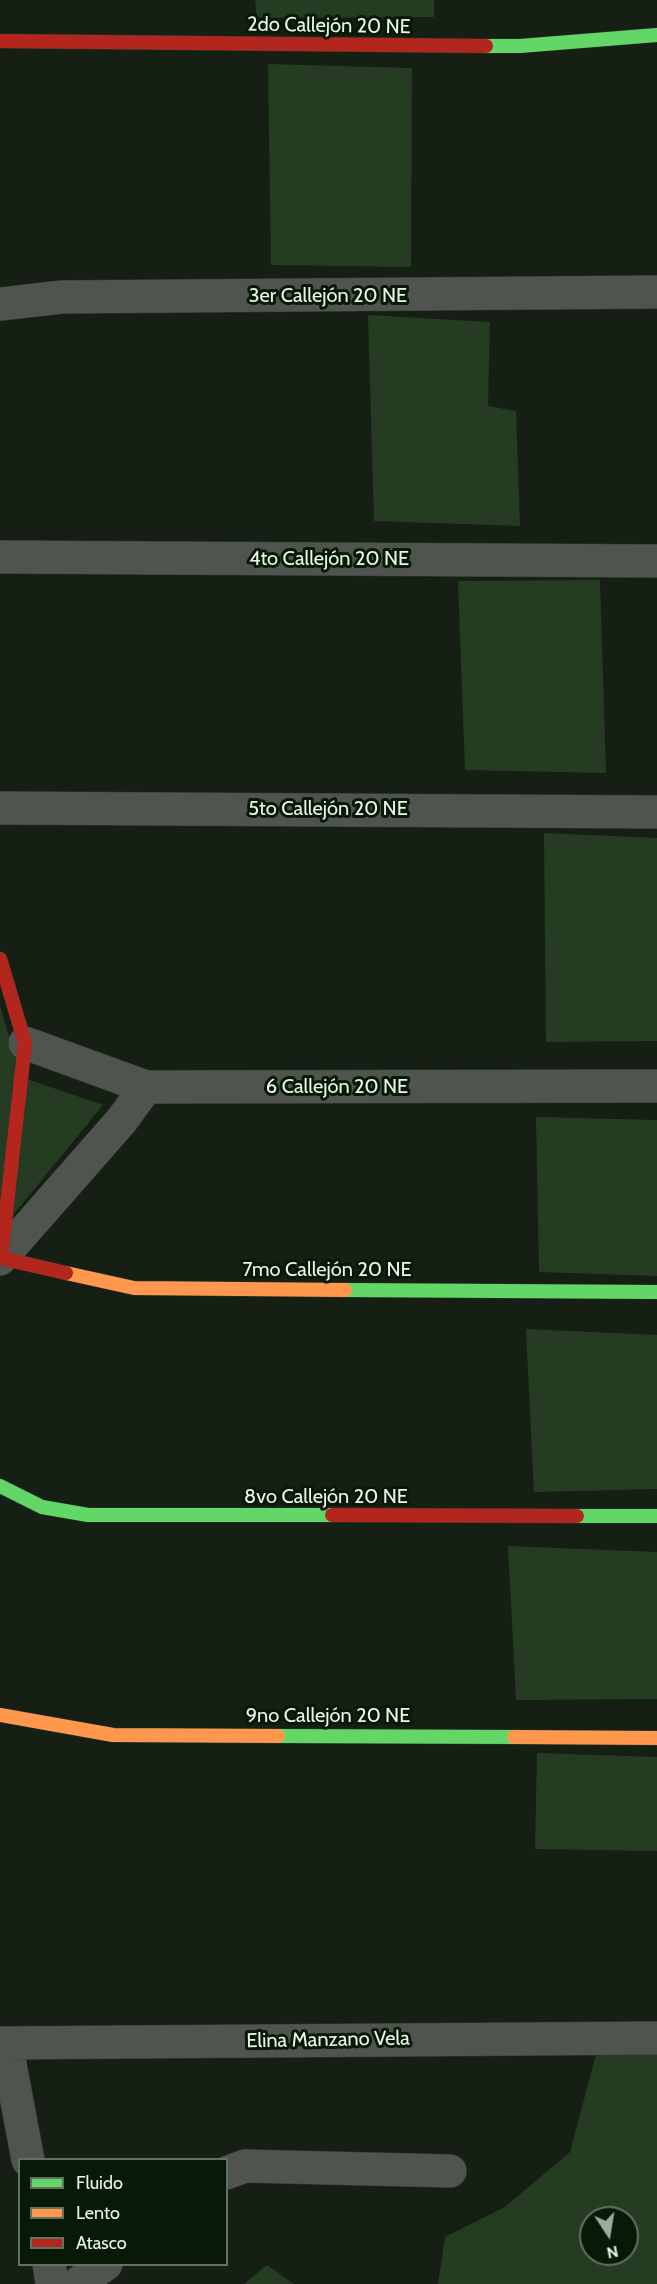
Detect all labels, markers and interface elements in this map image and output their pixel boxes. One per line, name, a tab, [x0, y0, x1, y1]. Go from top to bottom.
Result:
street label: 2do Callejón 20 NE	[247, 13, 411, 39]
street label: 3er Callejón 20 NE	[249, 284, 407, 308]
street label: 4to Callejón 20 NE	[249, 547, 409, 571]
street label: 5to Callejón 20 NE	[248, 797, 408, 821]
street label: 6 Callejón 20 NE	[266, 1075, 408, 1099]
street label: 7mo Callejón 20 NE	[242, 1258, 412, 1282]
street label: 8vo Callejón 20 NE	[244, 1485, 408, 1509]
street label: 9no Callejón 20 NE	[246, 1704, 410, 1728]
street label: Elina Manzano Vela	[246, 2027, 410, 2053]
legend	[18, 2158, 228, 2266]
text: Fluido	[76, 2172, 123, 2194]
text: Lento	[76, 2202, 120, 2224]
north arrow	[579, 2206, 639, 2266]
text: Atasco	[76, 2232, 127, 2254]
text: N	[605, 2242, 620, 2263]

